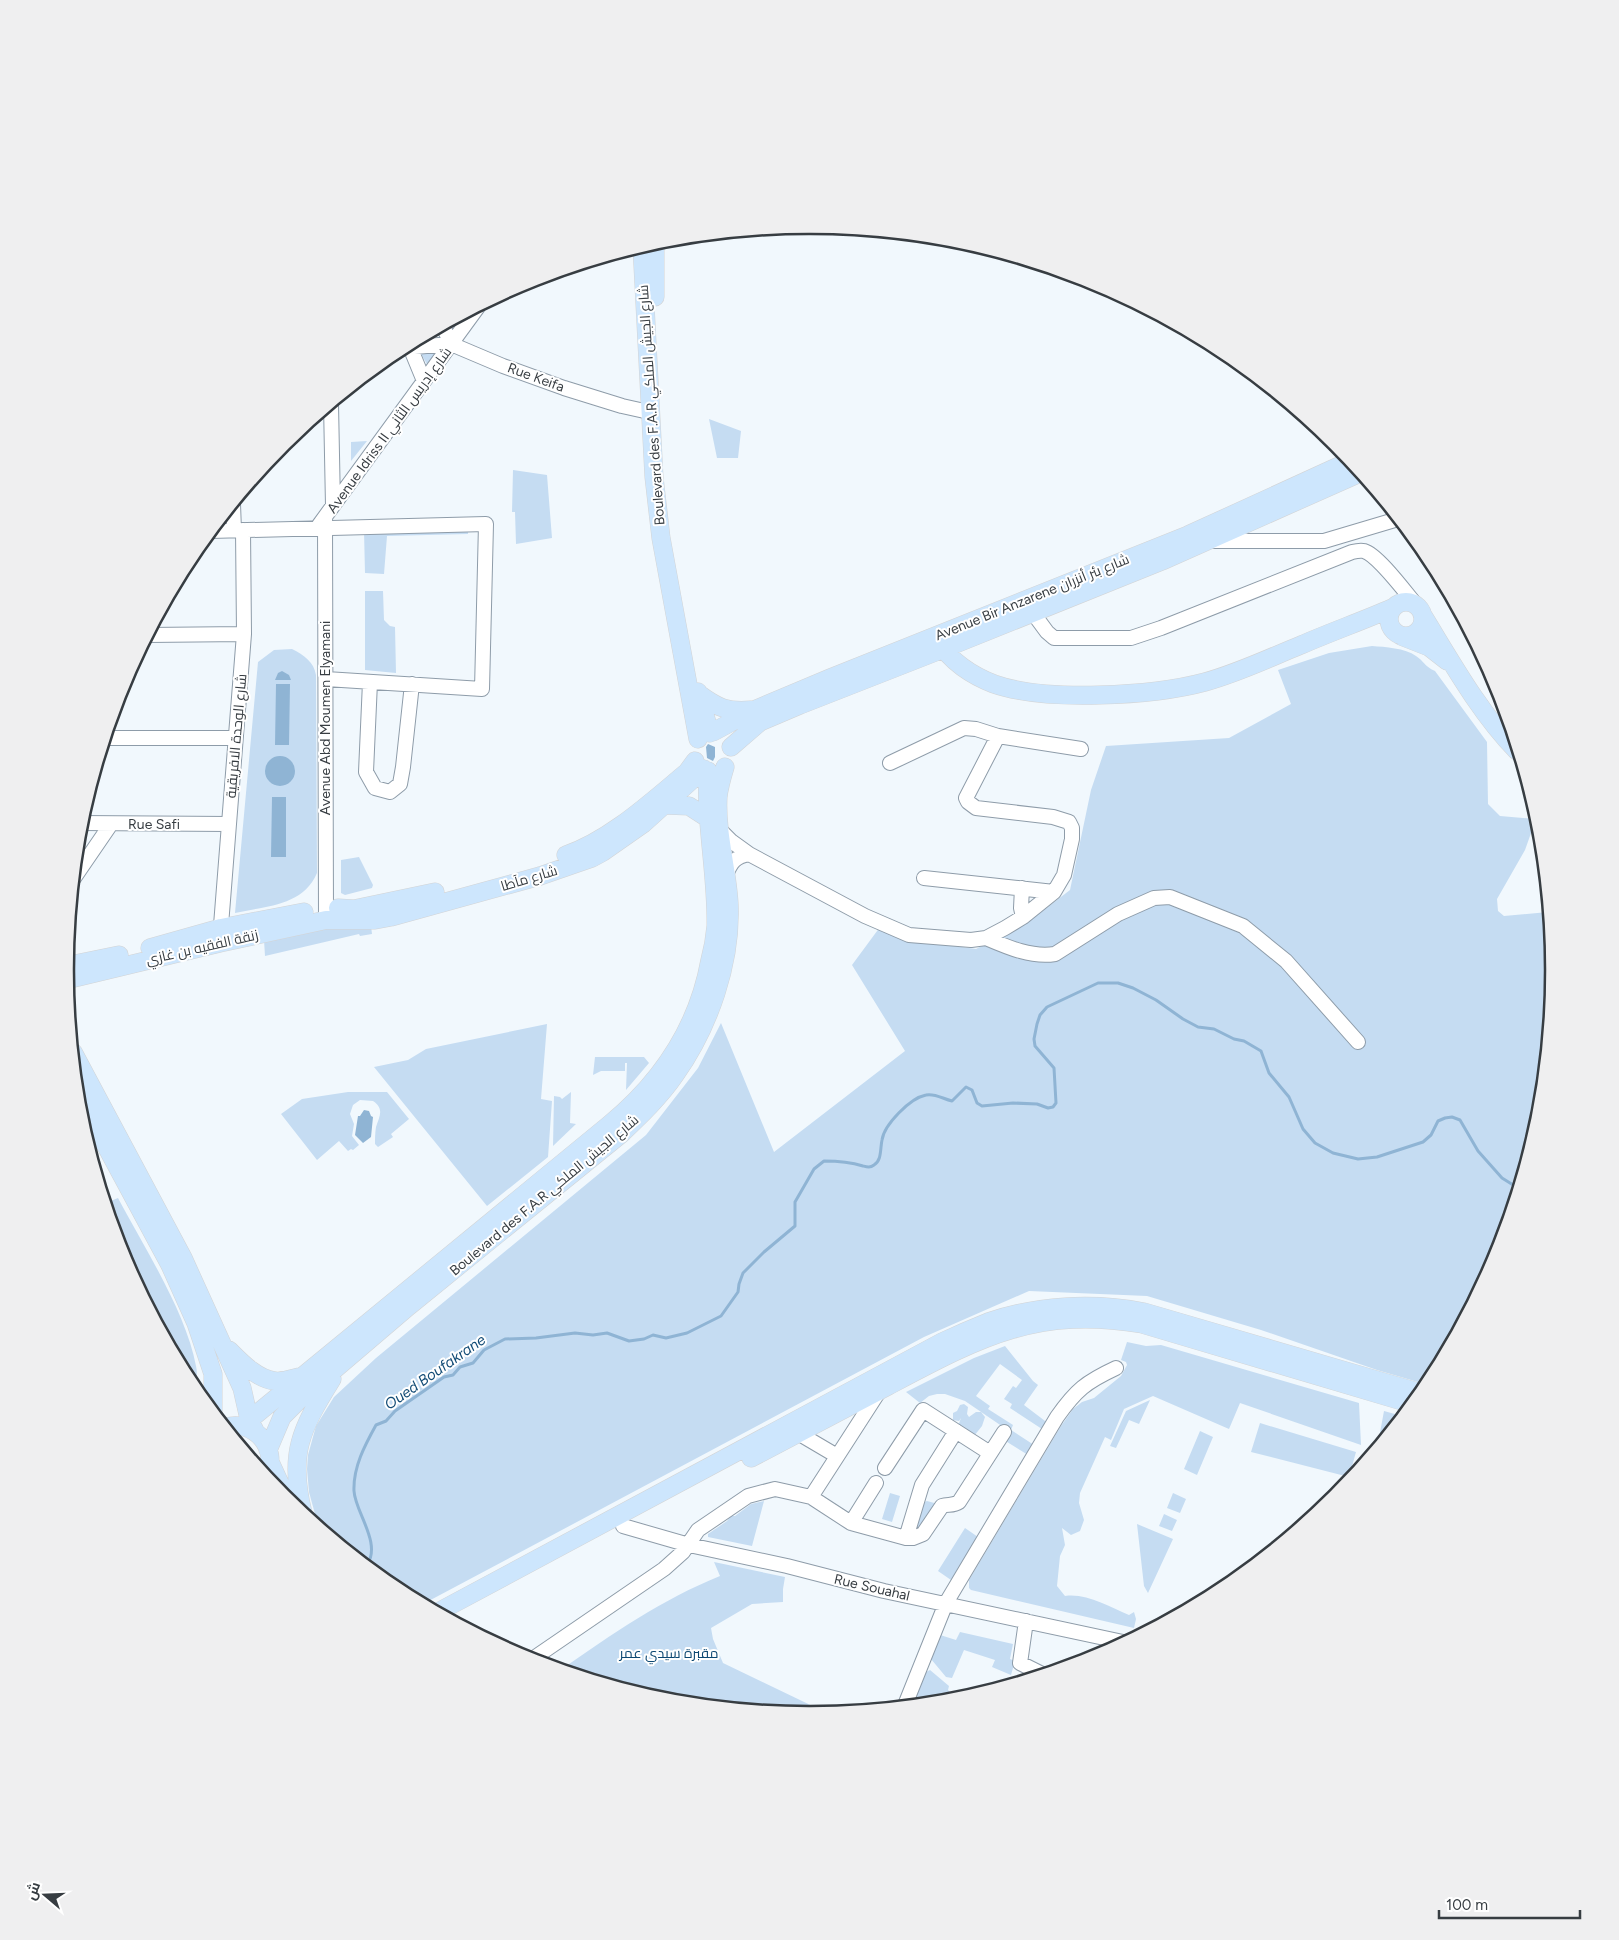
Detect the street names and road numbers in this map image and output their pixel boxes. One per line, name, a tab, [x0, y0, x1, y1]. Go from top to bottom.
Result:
street label: Boulevard des F.A.R شارع الجيش الملكي	[635, 284, 671, 526]
street label: Avenue Idriss II شارع إدريس الثاني	[323, 344, 458, 518]
street label: Rue Keifa	[505, 359, 567, 396]
street label: Avenue Bir Anzarene شارع بئر أنزران	[932, 550, 1132, 644]
street label: Avenue Abd Moumen Elyamani	[317, 621, 334, 815]
street label: شارع الوحدة الافريقية	[223, 673, 250, 799]
street label: Rue Safi	[128, 816, 180, 833]
street label: شارع مآطا	[499, 862, 559, 895]
street label: زنقة الفقيه بن غازي	[144, 926, 261, 972]
street label: Boulevard des F.A.R شارع الجيش الملكي	[446, 1111, 644, 1282]
street label: Rue Souahal	[832, 1571, 912, 1604]

